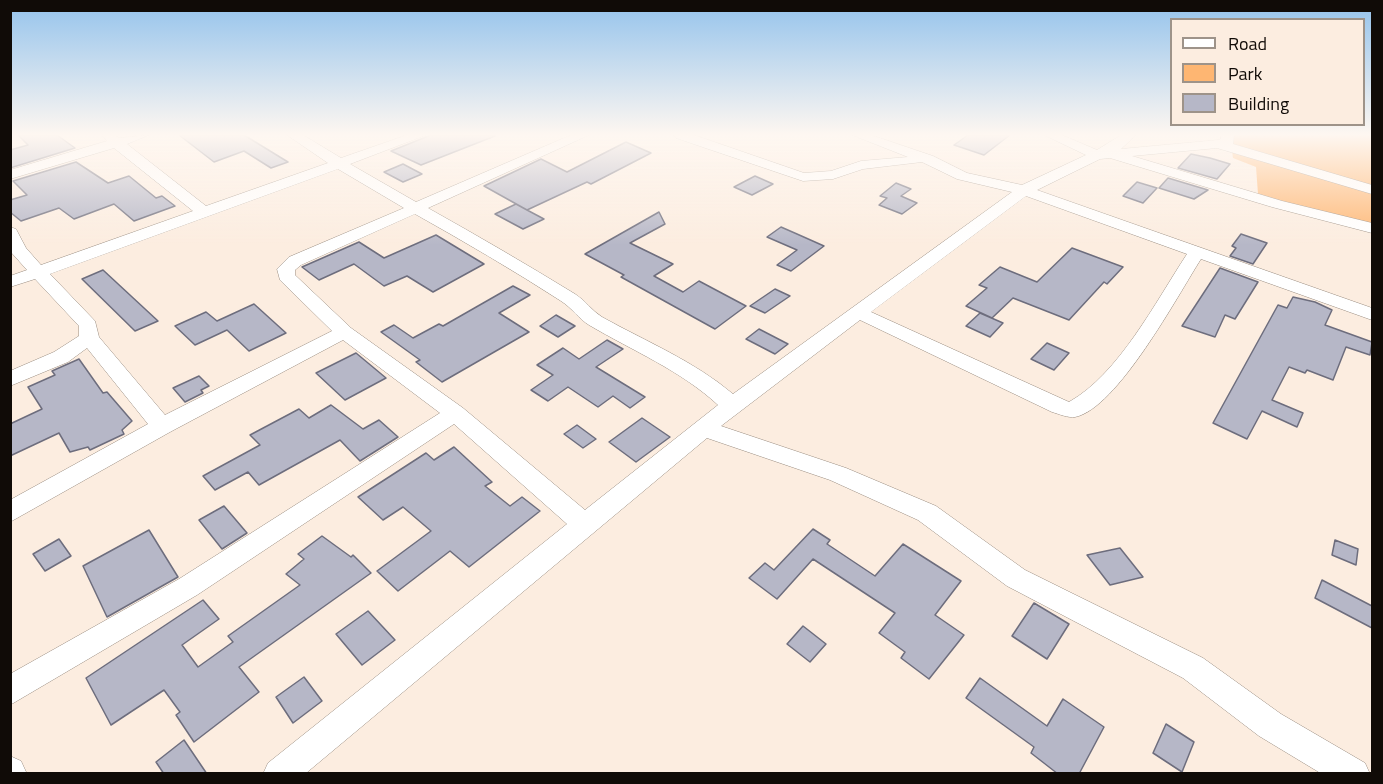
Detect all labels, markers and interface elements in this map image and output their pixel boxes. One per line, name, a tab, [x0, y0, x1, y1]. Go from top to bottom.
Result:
legend	[1170, 18, 1365, 126]
text: Road	[1228, 30, 1267, 57]
text: Park	[1228, 60, 1262, 87]
text: Building	[1228, 90, 1289, 117]

